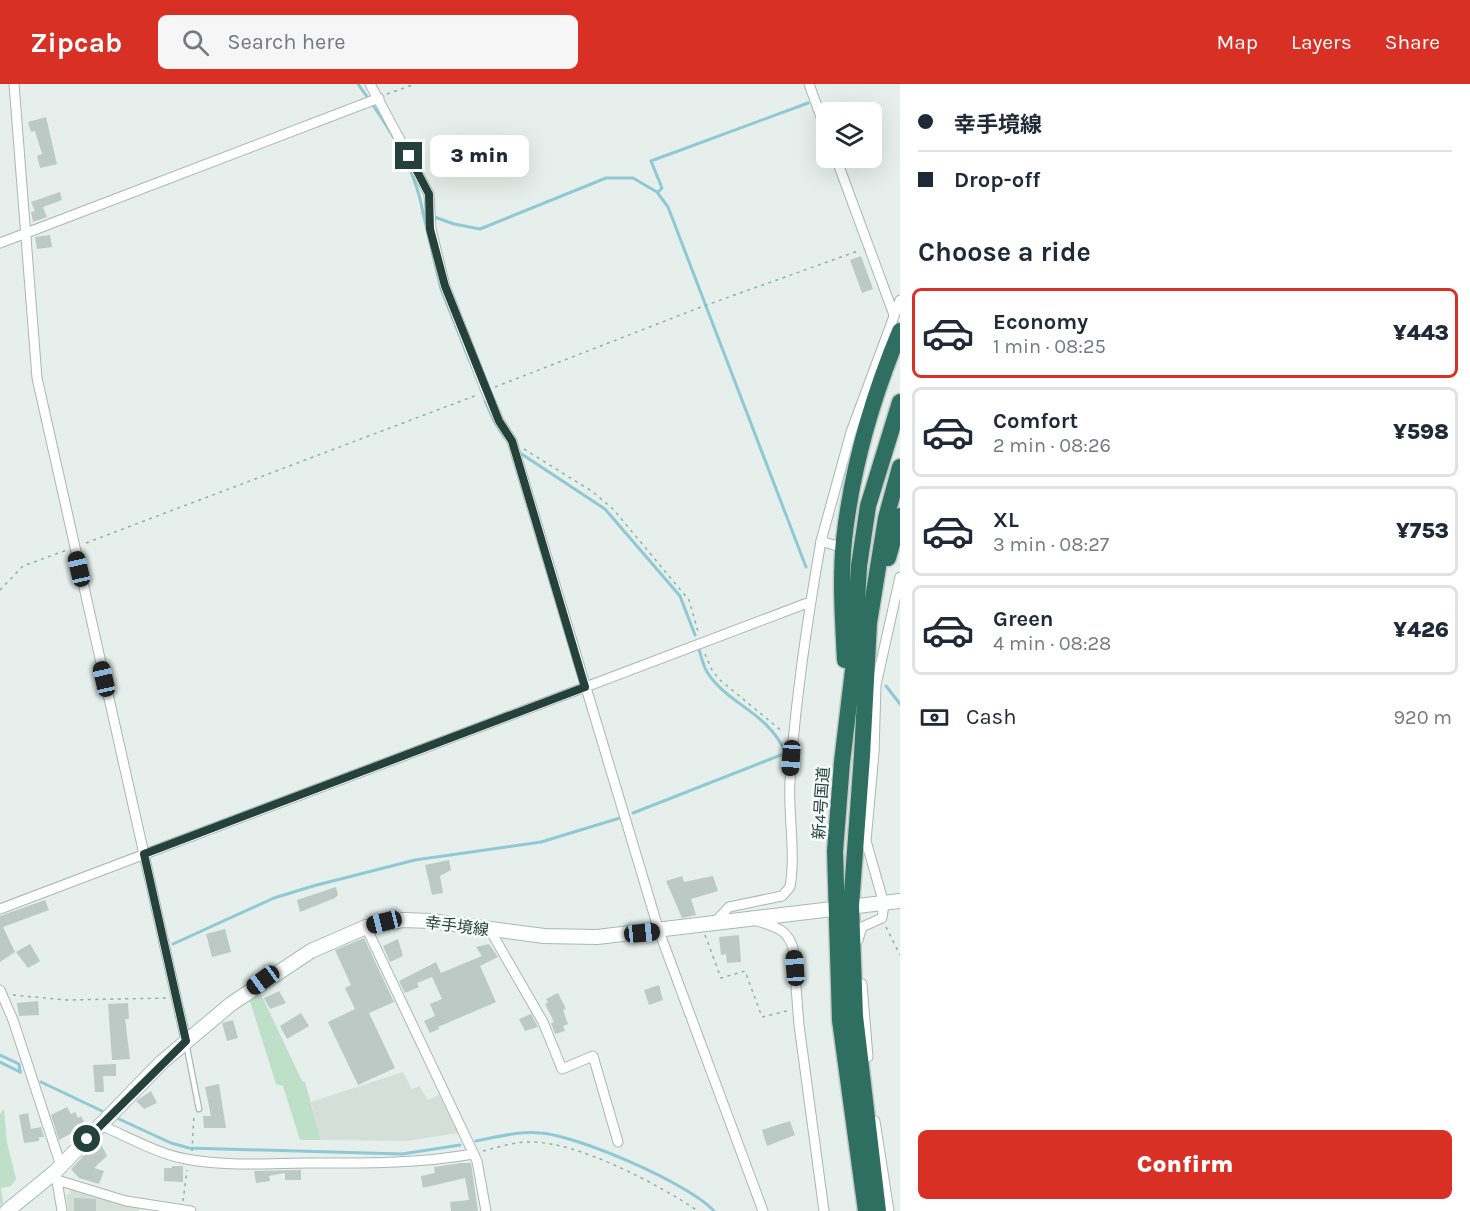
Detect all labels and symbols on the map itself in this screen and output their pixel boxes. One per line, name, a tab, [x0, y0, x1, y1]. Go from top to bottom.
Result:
callout: 3 min	[430, 135, 529, 177]
route end	[395, 142, 422, 169]
car	[66, 549, 92, 589]
car	[91, 659, 117, 699]
car	[781, 739, 801, 777]
street label: 新4号国道	[809, 766, 833, 840]
car	[364, 909, 404, 935]
street label: 幸手境線	[424, 913, 490, 939]
car	[623, 922, 661, 944]
car	[785, 949, 805, 987]
car	[243, 962, 283, 998]
route start	[73, 1125, 100, 1152]

